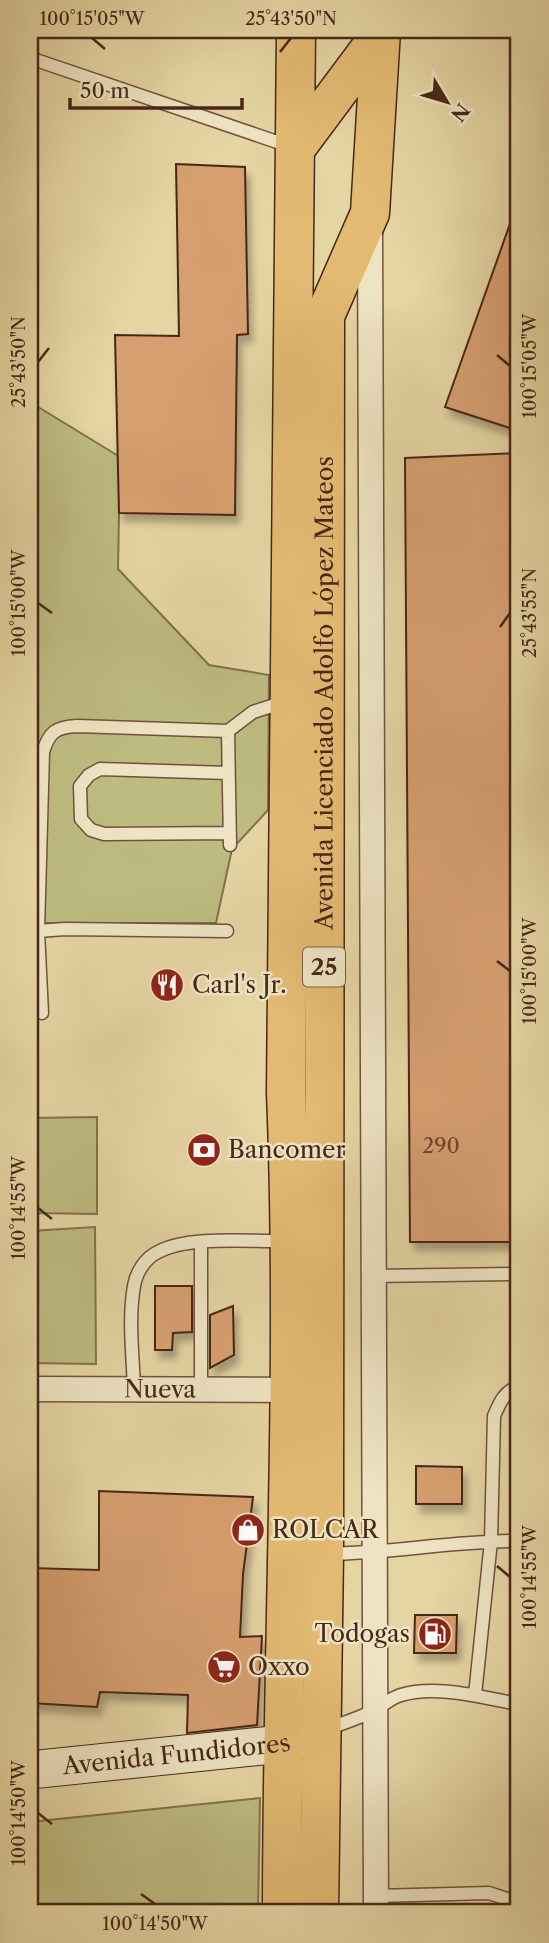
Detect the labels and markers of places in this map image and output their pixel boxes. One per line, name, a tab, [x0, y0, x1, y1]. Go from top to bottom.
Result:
restaurant icon: Carl's Jr.	[148, 966, 186, 1004]
place label: Carl's Jr.	[192, 970, 286, 999]
bank icon: Bancomer	[185, 1131, 223, 1169]
place label: Bancomer	[228, 1135, 346, 1164]
shop icon: ROLCAR	[229, 1511, 267, 1549]
place label: ROLCAR	[272, 1515, 380, 1544]
fuel station icon: Todogas	[416, 1615, 454, 1653]
place label: Todogas	[315, 1619, 410, 1648]
supermarket icon: Oxxo	[205, 1648, 243, 1686]
place label: Oxxo	[248, 1652, 310, 1681]

